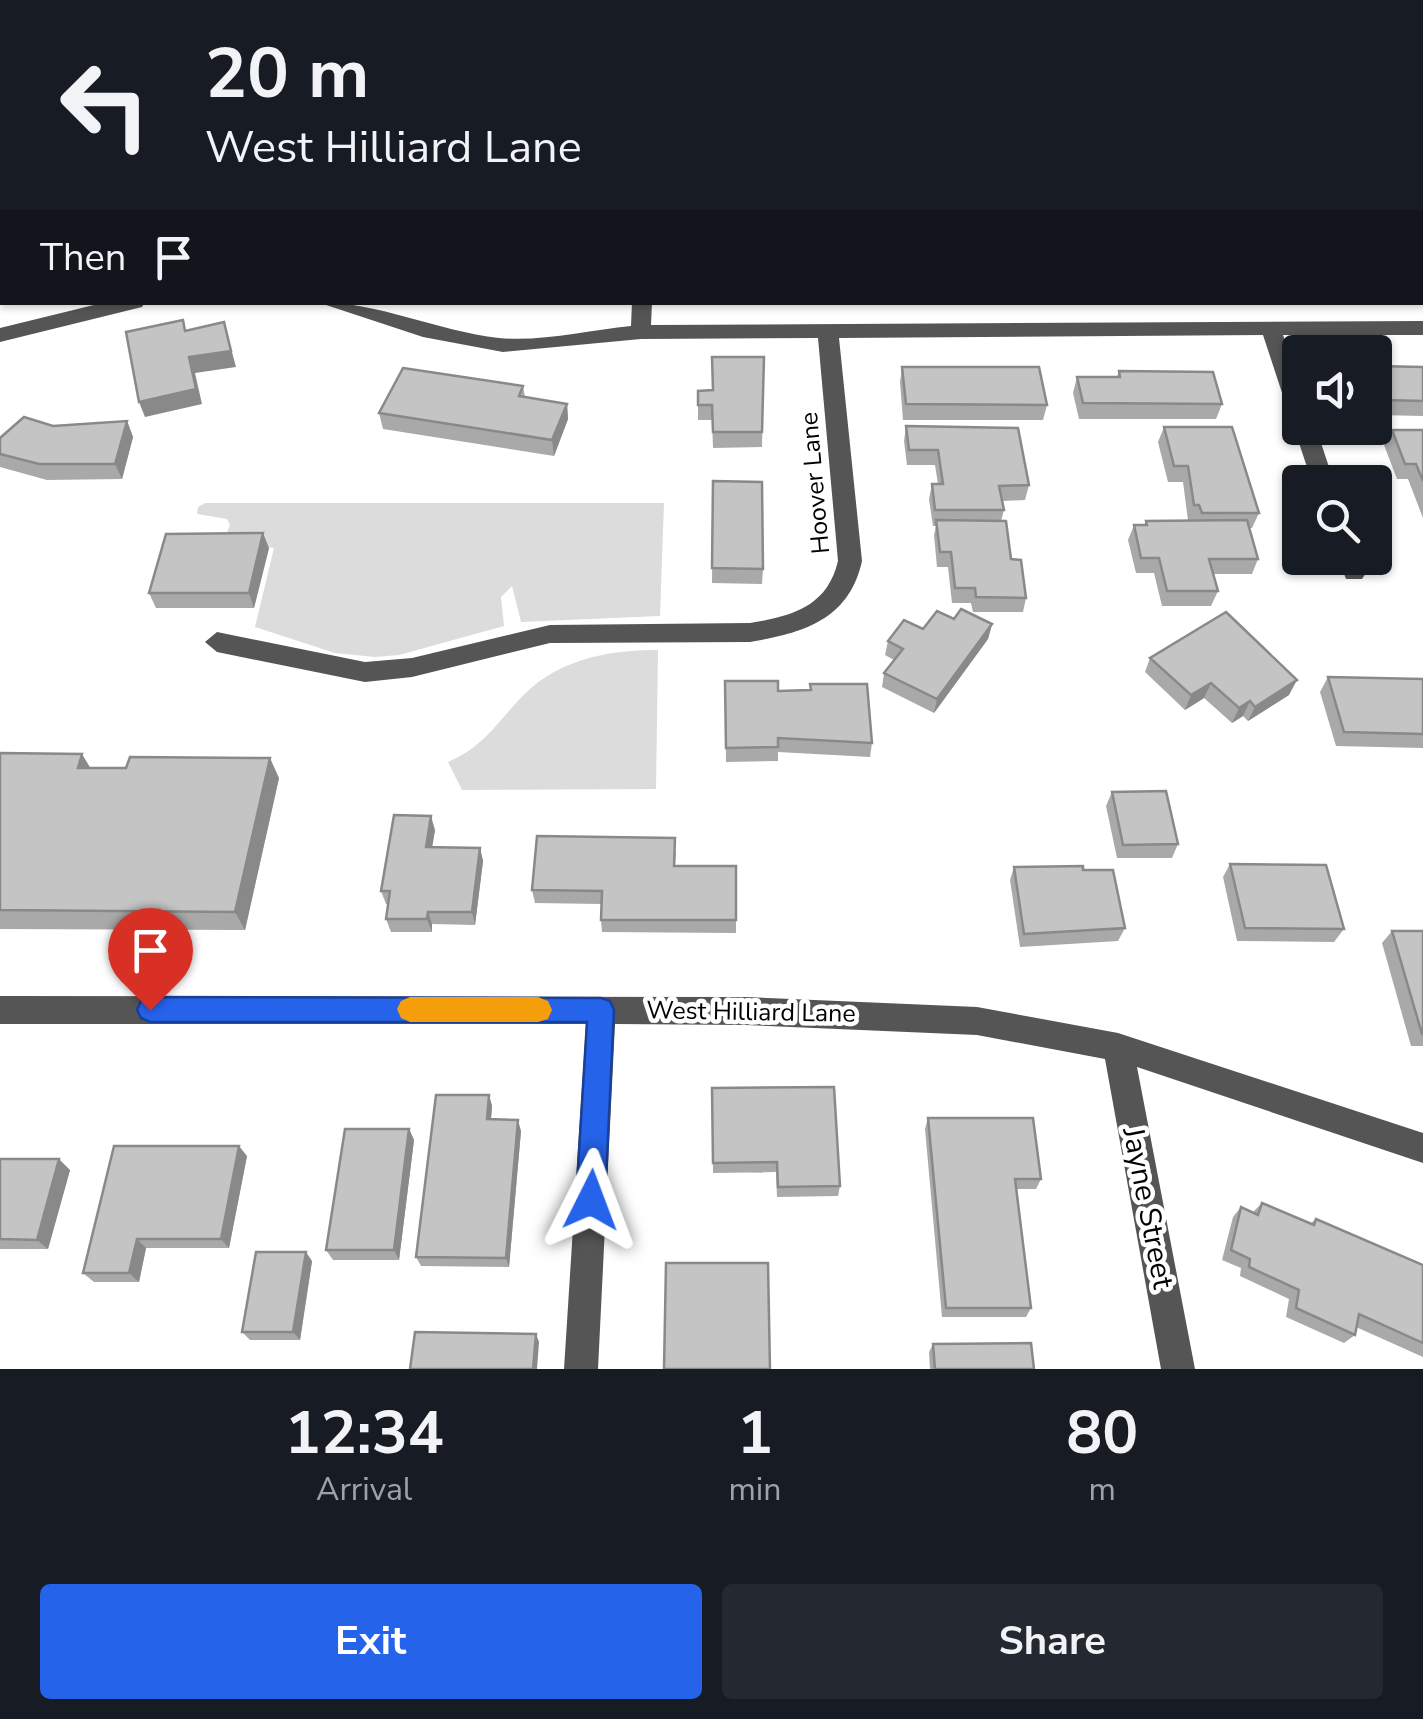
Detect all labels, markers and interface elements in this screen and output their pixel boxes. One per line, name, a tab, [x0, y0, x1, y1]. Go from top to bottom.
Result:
text: 20 m	[205, 26, 369, 122]
icon: left	[40, 40, 170, 170]
text: West Hilliard Lane	[205, 117, 582, 178]
icon: arrive	[146, 230, 201, 285]
text: Then	[40, 232, 126, 283]
map controls	[1282, 335, 1392, 575]
button: sound	[1282, 335, 1392, 445]
street label: Hoover Lane	[792, 411, 838, 555]
button: search	[1282, 465, 1392, 575]
pin	[108, 908, 193, 1011]
icon: arrive	[123, 923, 178, 978]
street label: West Hilliard Lane	[646, 993, 856, 1031]
street label: Jayne Street	[1112, 1123, 1184, 1293]
position arrow	[539, 1148, 643, 1252]
text: 12:34	[285, 1392, 444, 1474]
text: 1	[737, 1392, 773, 1474]
text: 80	[1066, 1392, 1138, 1474]
text: Arrival	[316, 1468, 412, 1511]
text: min	[728, 1468, 781, 1511]
text: m	[1088, 1468, 1116, 1511]
button: Exit	[40, 1584, 702, 1699]
button: Share	[722, 1584, 1383, 1699]

